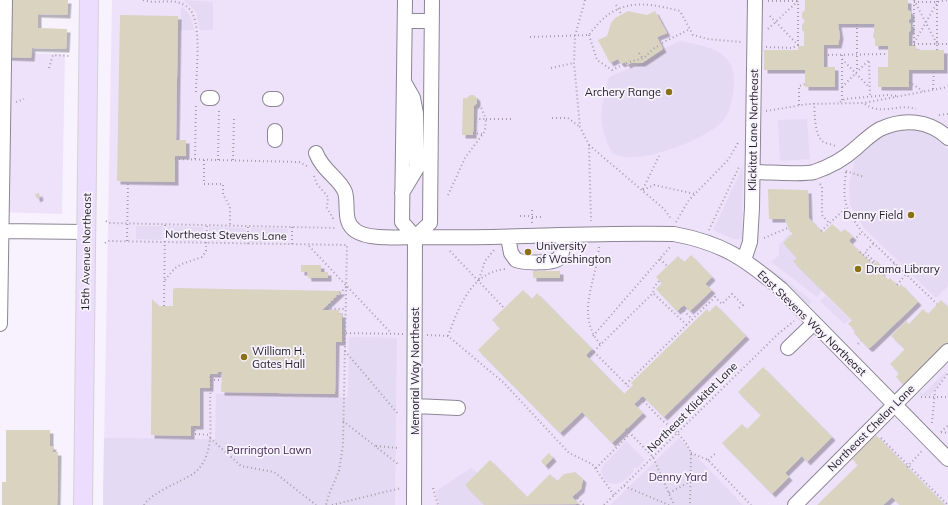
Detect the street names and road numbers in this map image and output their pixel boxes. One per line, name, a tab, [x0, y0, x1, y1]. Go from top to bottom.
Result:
street label: Klickitat Lane Northeast	[745, 69, 761, 191]
street label: 15th Avenue Northeast	[78, 193, 94, 311]
street label: Northeast Stevens Lane	[165, 227, 287, 243]
street label: East Stevens Way Northeast	[755, 267, 869, 379]
street label: Memorial Way Northeast	[408, 307, 422, 435]
street label: Northeast Klickitat Lane	[644, 359, 740, 455]
street label: Northeast Chelan Lane	[825, 382, 917, 474]

